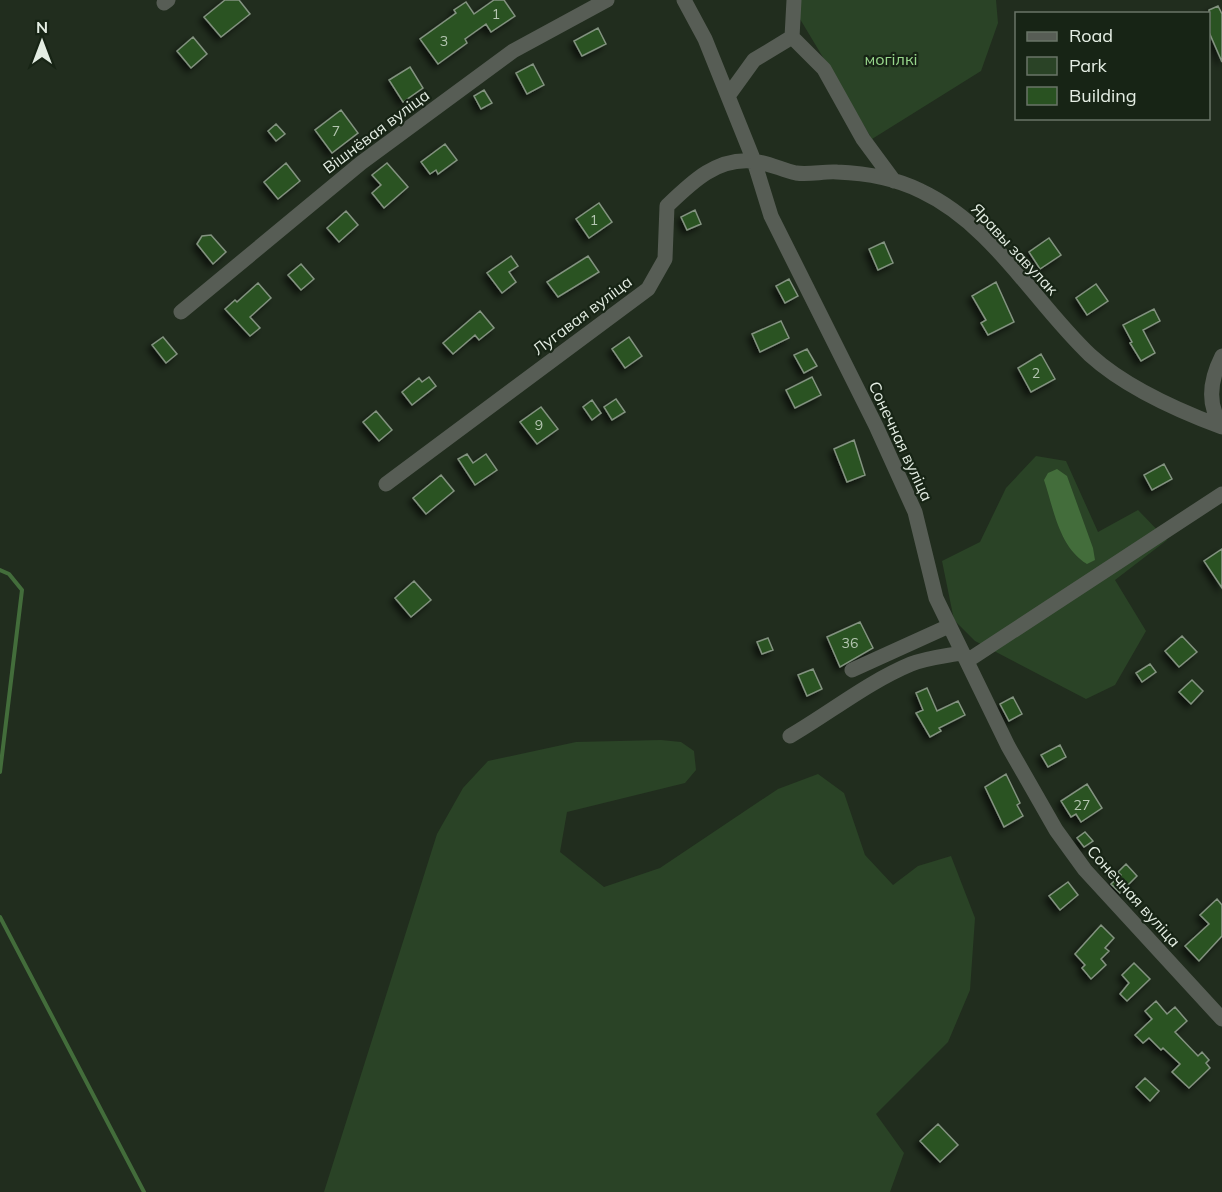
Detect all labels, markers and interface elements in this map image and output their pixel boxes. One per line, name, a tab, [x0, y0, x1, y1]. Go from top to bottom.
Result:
house number: 1	[492, 5, 500, 23]
north arrow	[12, 12, 72, 72]
legend	[1015, 12, 1210, 120]
text: N	[36, 17, 48, 37]
text: Road	[1069, 24, 1113, 47]
house number: 3	[440, 32, 448, 50]
park label: могілкі	[864, 49, 918, 69]
text: Park	[1069, 54, 1108, 77]
street label: Вішнёвая вуліца	[319, 84, 433, 178]
text: Building	[1069, 84, 1137, 107]
house number: 7	[332, 122, 340, 140]
street label: Яравы завулак	[967, 199, 1063, 299]
house number: 1	[590, 211, 598, 229]
street label: Лугавая вуліца	[528, 271, 636, 359]
house number: 2	[1032, 364, 1040, 382]
street label: Сонечная вуліца	[865, 378, 937, 504]
house number: 9	[535, 416, 543, 434]
house number: 36	[842, 634, 858, 652]
house number: 27	[1074, 796, 1090, 814]
street label: Сонечная вуліца	[1083, 841, 1185, 951]

